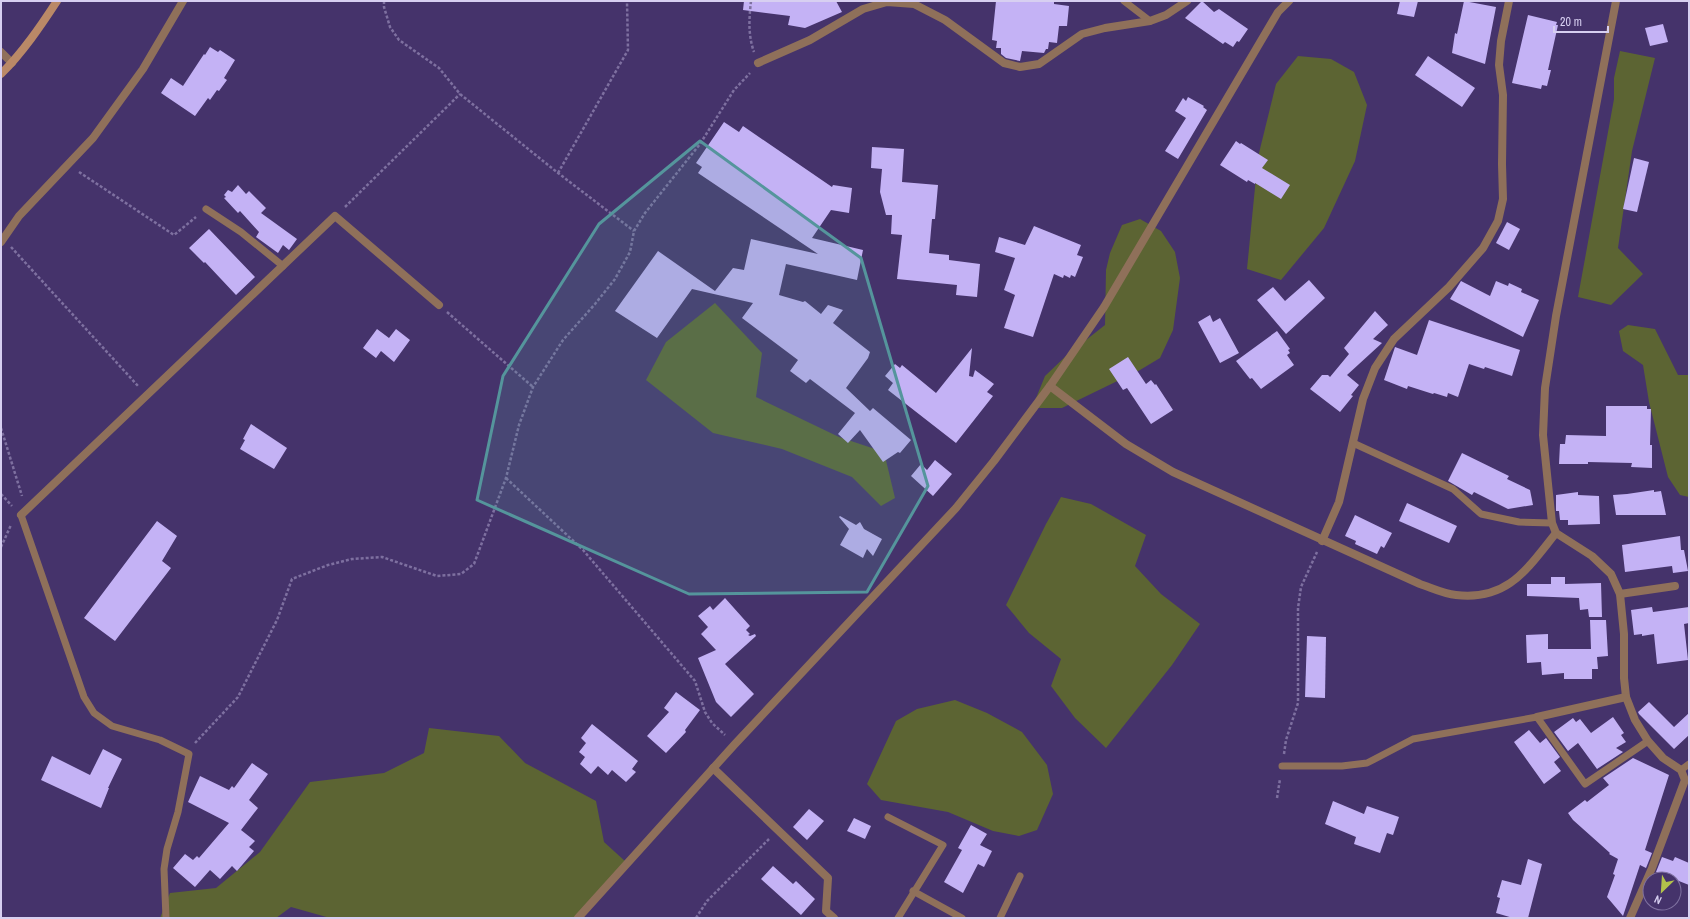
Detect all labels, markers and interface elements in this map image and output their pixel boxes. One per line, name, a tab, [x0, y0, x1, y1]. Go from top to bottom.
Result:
scale bar	[1554, 8, 1608, 34]
text: 20 m	[1560, 14, 1582, 30]
north arrow	[1642, 871, 1682, 911]
text: N	[1652, 892, 1664, 908]

